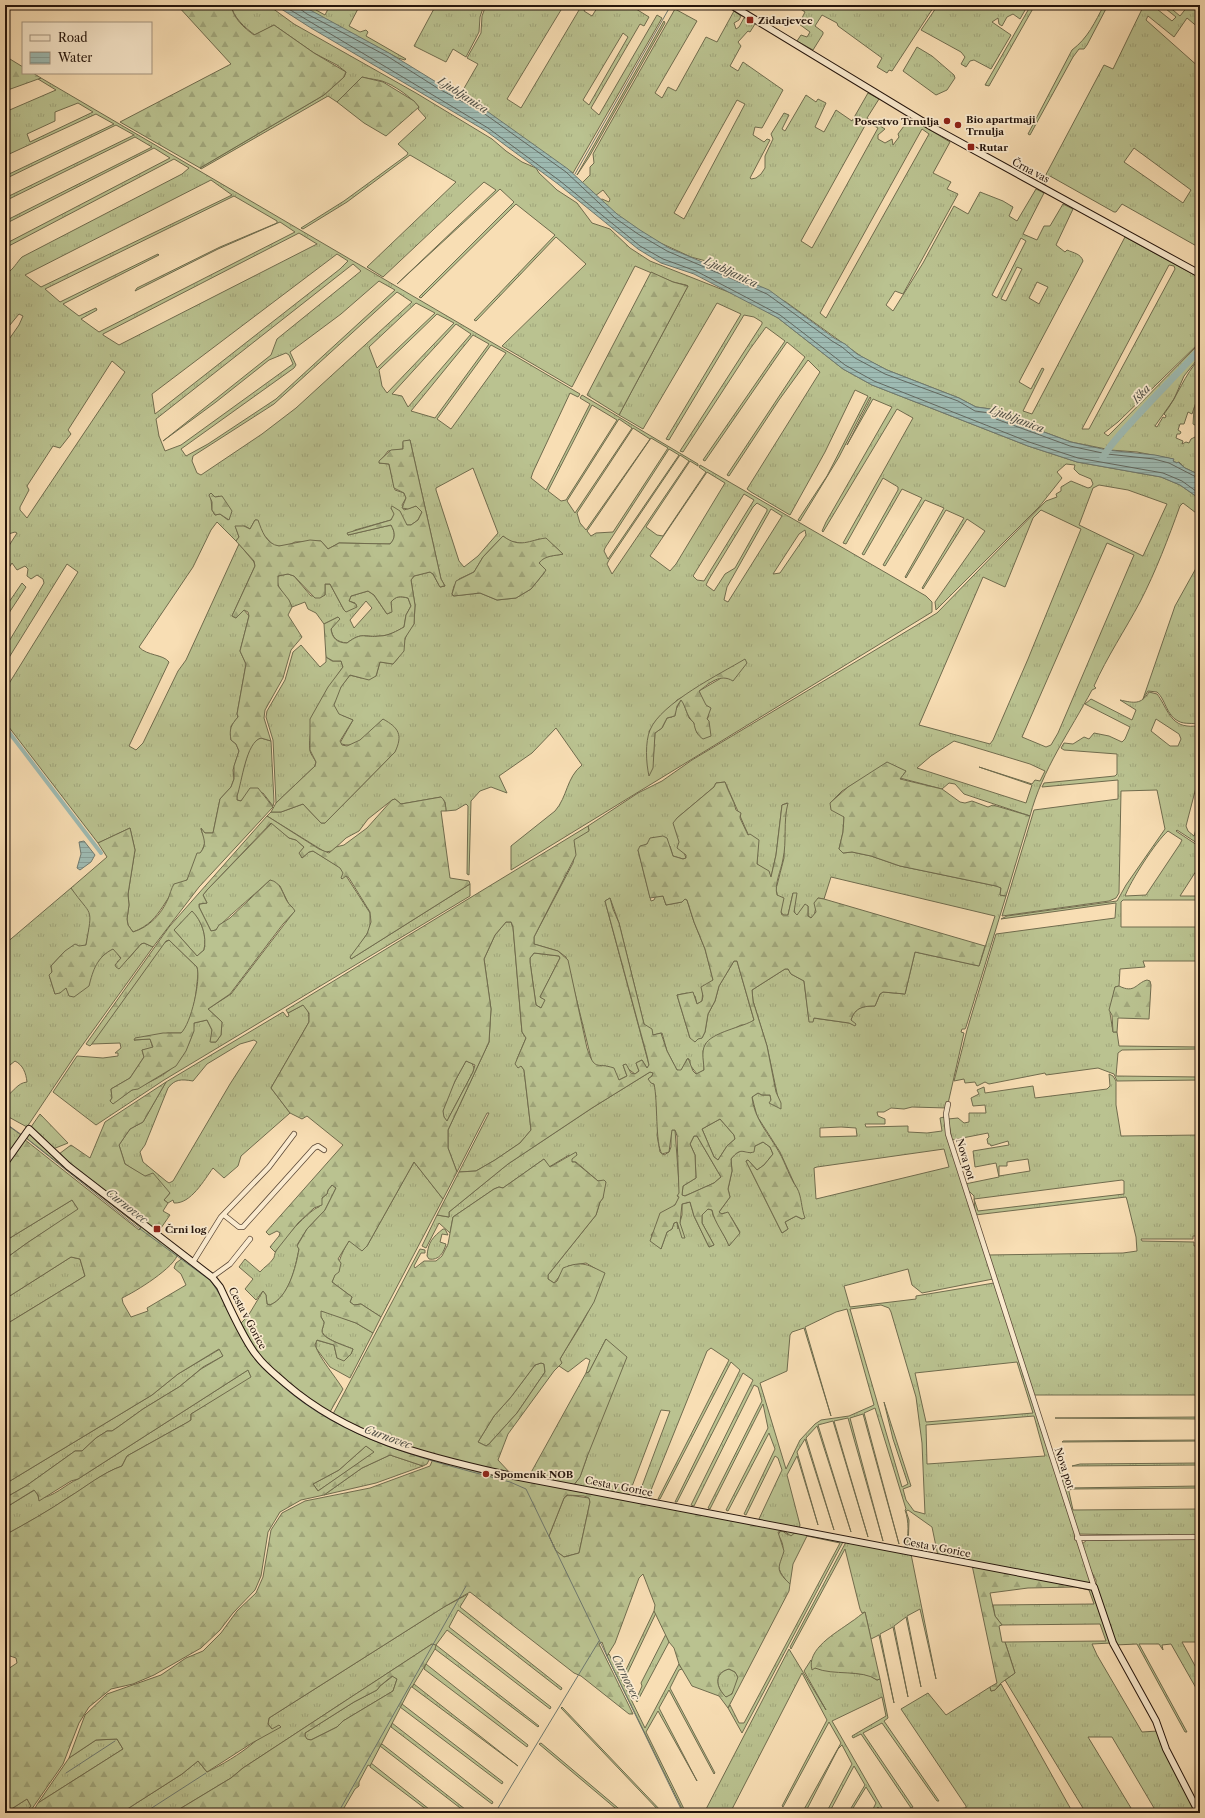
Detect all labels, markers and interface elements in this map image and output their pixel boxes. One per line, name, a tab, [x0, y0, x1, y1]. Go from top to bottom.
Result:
place label: Zidarjevec	[758, 14, 813, 27]
marker: Zidarjevec	[745, 15, 755, 25]
legend	[22, 22, 152, 74]
text: Road	[58, 30, 88, 45]
text: Water	[57, 50, 92, 65]
water label: Ljubljanica	[434, 73, 491, 117]
place label: Bio apartmaji Trnulja	[966, 113, 1036, 138]
place label: Posestvo Trnulja	[854, 115, 939, 128]
marker: Posestvo Trnulja	[942, 116, 952, 126]
marker: Bio apartmaji Trnulja	[953, 120, 963, 130]
place label: Rutar	[979, 141, 1008, 154]
marker: Rutar	[966, 142, 976, 152]
street label: Črna vas	[1010, 155, 1052, 186]
water label: Ljubljanica	[701, 253, 760, 291]
water label: Iška	[1128, 381, 1153, 407]
water label: Ljubljanica	[987, 402, 1047, 436]
street label: Nova pot	[953, 1137, 978, 1182]
water label: Curnovec	[103, 1185, 151, 1227]
place label: Črni log	[165, 1223, 207, 1236]
marker: Črni log	[152, 1224, 162, 1234]
street label: Cesta v Gorice	[226, 1285, 270, 1352]
water label: Curnovec	[363, 1422, 414, 1452]
street label: Nova pot	[1052, 1446, 1077, 1491]
place label: Spomenik NOB	[494, 1468, 574, 1481]
marker: Spomenik NOB	[481, 1469, 491, 1479]
street label: Cesta v Gorice	[584, 1474, 654, 1500]
street label: Cesta v Gorice	[902, 1535, 972, 1561]
water label: Curnovec	[609, 1652, 643, 1703]

